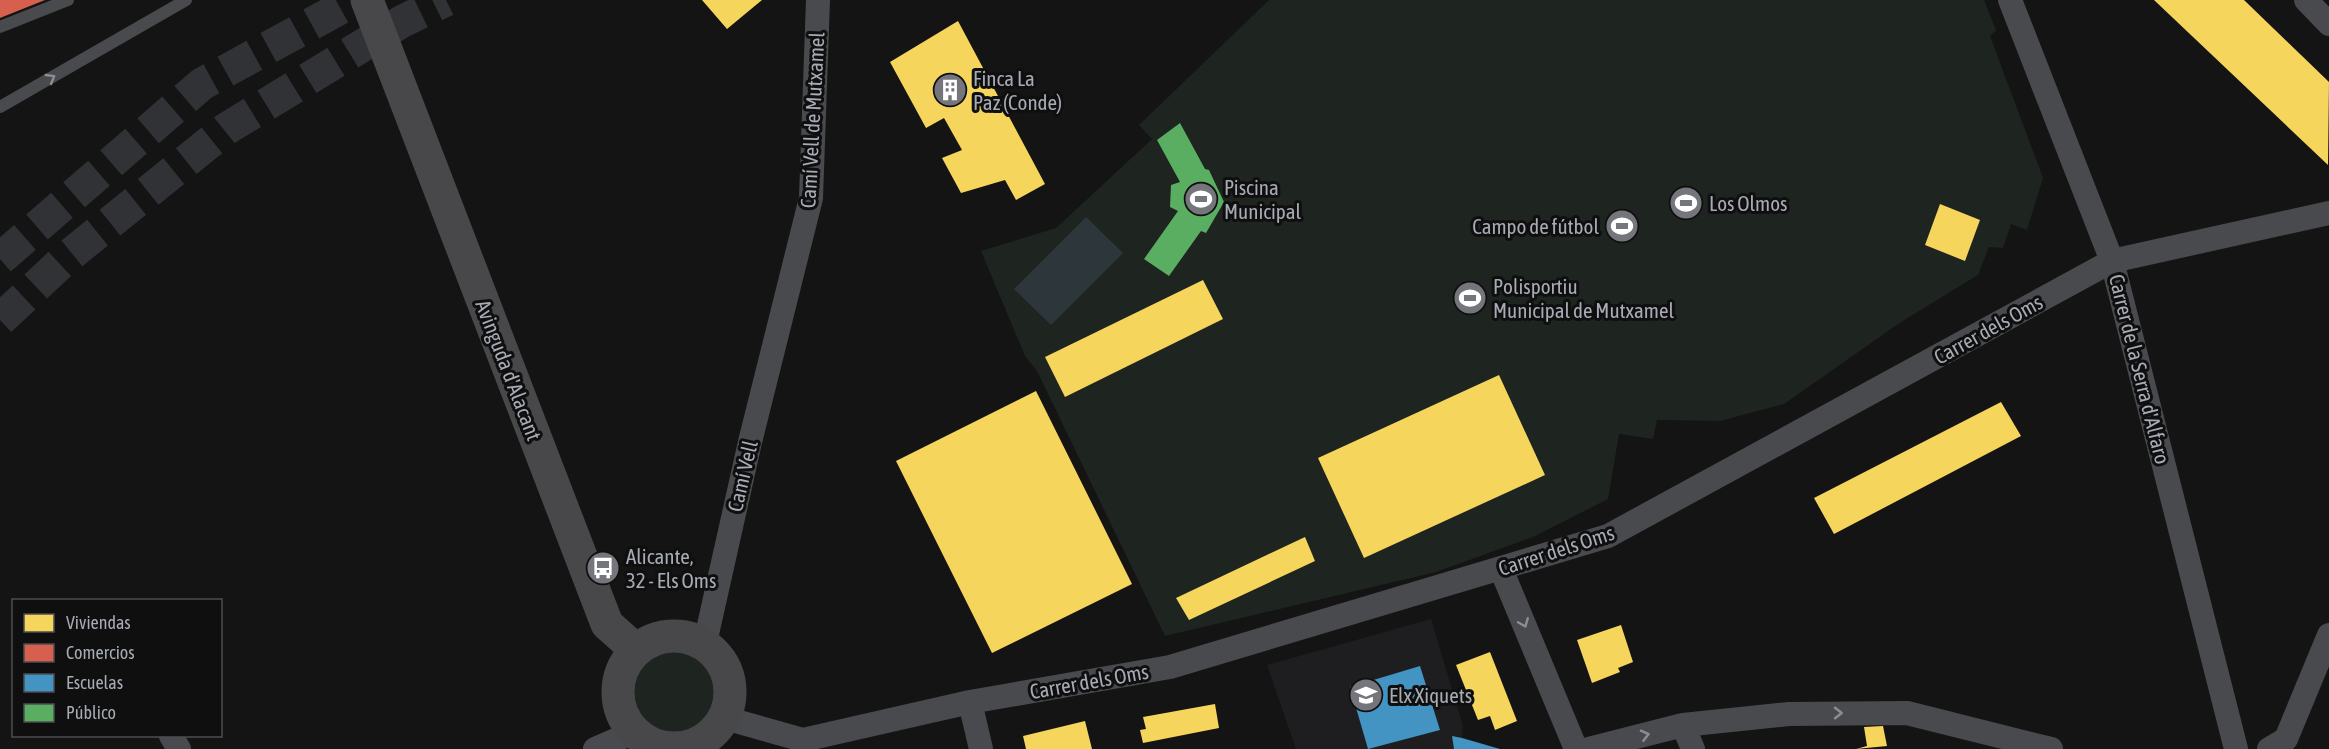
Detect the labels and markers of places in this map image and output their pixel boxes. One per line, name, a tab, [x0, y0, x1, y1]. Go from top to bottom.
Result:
place label: Finca La Paz (Conde)	[973, 66, 1062, 114]
building icon: Finca La Paz (Conde)	[932, 72, 968, 108]
place label: Piscina Municipal	[1224, 175, 1302, 223]
sports icon: Piscina Municipal	[1183, 181, 1219, 217]
sports icon: Los Olmos	[1668, 185, 1704, 221]
place label: Los Olmos	[1709, 191, 1788, 215]
sports icon: Campo de fútbol	[1604, 208, 1640, 244]
place label: Campo de fútbol	[1472, 214, 1599, 238]
place label: Polisportiu Municipal de Mutxamel	[1493, 274, 1675, 322]
sports icon: Polisportiu Municipal de Mutxamel	[1452, 280, 1488, 316]
place label: Alicante, 32 - Els Oms	[626, 544, 716, 592]
bus stop icon: Alicante, 32 - Els Oms	[585, 550, 621, 586]
school or university icon: Elx Xiquets	[1348, 677, 1384, 713]
place label: Elx Xiquets	[1389, 683, 1472, 707]

